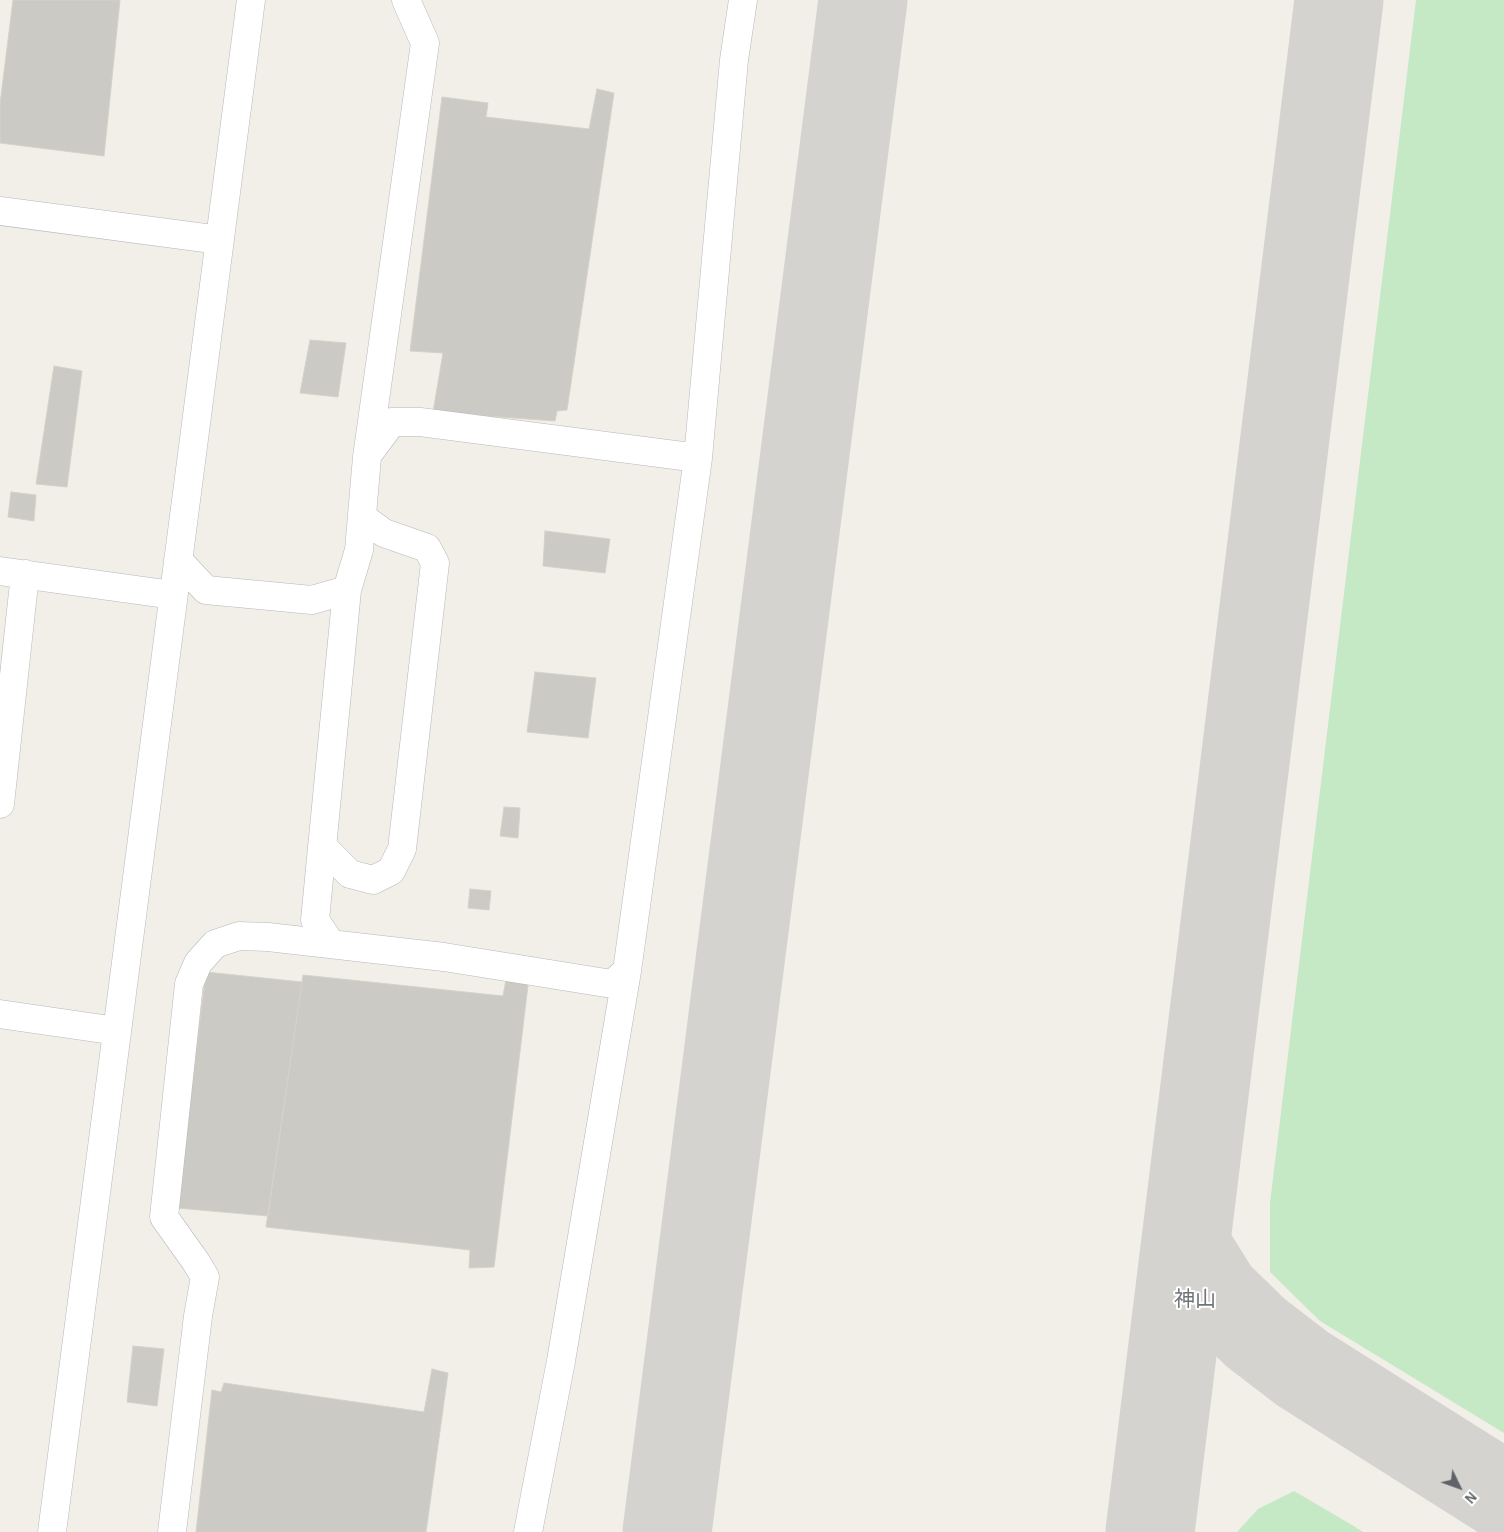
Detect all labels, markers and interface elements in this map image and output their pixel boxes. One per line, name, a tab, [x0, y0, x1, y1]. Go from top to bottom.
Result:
district label: 神山	[1174, 1287, 1216, 1313]
north arrow	[1434, 1462, 1484, 1512]
text: N	[1462, 1489, 1479, 1505]

